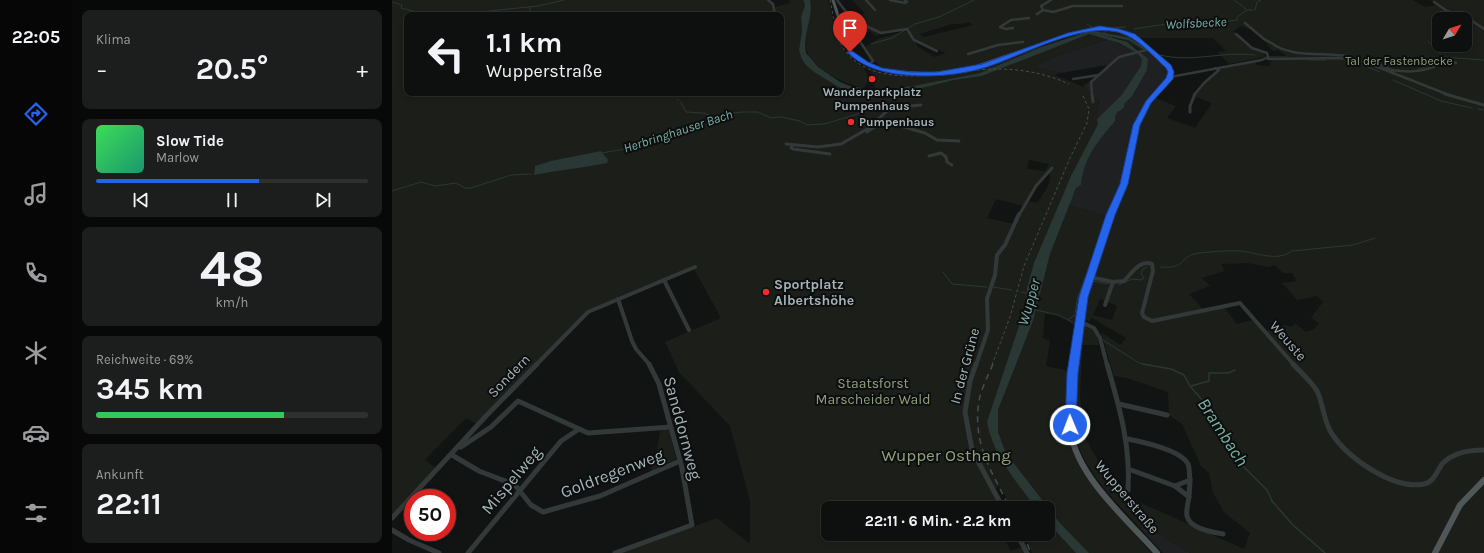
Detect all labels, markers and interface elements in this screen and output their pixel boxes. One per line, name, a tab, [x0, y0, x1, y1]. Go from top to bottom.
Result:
pin	[833, 11, 867, 52]
north arrow	[1432, 12, 1472, 52]
map controls	[1432, 12, 1472, 52]
water label: Wolfsbecke	[1165, 14, 1227, 32]
icon: arrive	[839, 17, 861, 39]
text: 22:05	[12, 26, 60, 48]
text: 1.1 km	[486, 26, 562, 59]
icon: left	[420, 28, 472, 80]
text: Klima	[96, 32, 131, 47]
text: 20.5°	[196, 51, 268, 87]
park label: Tal der Fastenbecke	[1345, 54, 1453, 68]
text: −	[96, 57, 108, 83]
text: +	[356, 57, 368, 83]
text: Wupperstraße	[486, 60, 602, 82]
marker: Wanderparkplatz Pumpenhaus	[867, 74, 877, 84]
place label: Wanderparkplatz Pumpenhaus	[823, 85, 921, 113]
icon: directions	[22, 100, 50, 128]
water label: Herbringhauser Bach	[622, 106, 734, 156]
place label: Pumpenhaus	[859, 115, 934, 129]
marker: Pumpenhaus	[846, 117, 856, 127]
text: Slow Tide	[156, 132, 224, 150]
text: Marlow	[156, 150, 199, 165]
icon: music	[22, 180, 50, 208]
icon: previous	[130, 189, 152, 211]
icon: pause	[221, 189, 243, 211]
icon: next	[312, 189, 334, 211]
text: 48	[200, 238, 264, 299]
icon: phone	[22, 259, 50, 287]
place label: Sportplatz Albertshöhe	[774, 276, 854, 309]
water label: Wupper	[1014, 276, 1045, 328]
marker: Sportplatz Albertshöhe	[761, 287, 771, 297]
text: km/h	[216, 295, 248, 310]
street label: Weuste	[1266, 317, 1310, 365]
street label: In der Grüne	[947, 326, 983, 406]
icon: climate	[22, 339, 50, 367]
street label: Sondern	[484, 351, 534, 401]
text: Reichweite · 69%	[96, 352, 194, 367]
text: 345 km	[96, 371, 204, 407]
street label: Sanddornweg	[660, 374, 707, 482]
park label: Staatsforst Marscheider Wald	[816, 375, 930, 408]
water label: Brambach	[1193, 394, 1253, 470]
position arrow	[1049, 404, 1091, 446]
icon: car	[22, 419, 50, 447]
street label: Mispelweg	[477, 442, 545, 518]
street label: Goldregenweg	[557, 444, 667, 502]
park label: Wupper Osthang	[881, 445, 1011, 465]
street label: Wupperstraße	[1091, 457, 1163, 537]
text: Ankunft	[96, 467, 144, 482]
text: 22:11	[96, 486, 162, 522]
speed limit sign: 50	[404, 489, 456, 541]
icon: filters	[22, 499, 50, 527]
text: 22:11 · 6 Min. · 2.2 km	[865, 512, 1011, 530]

